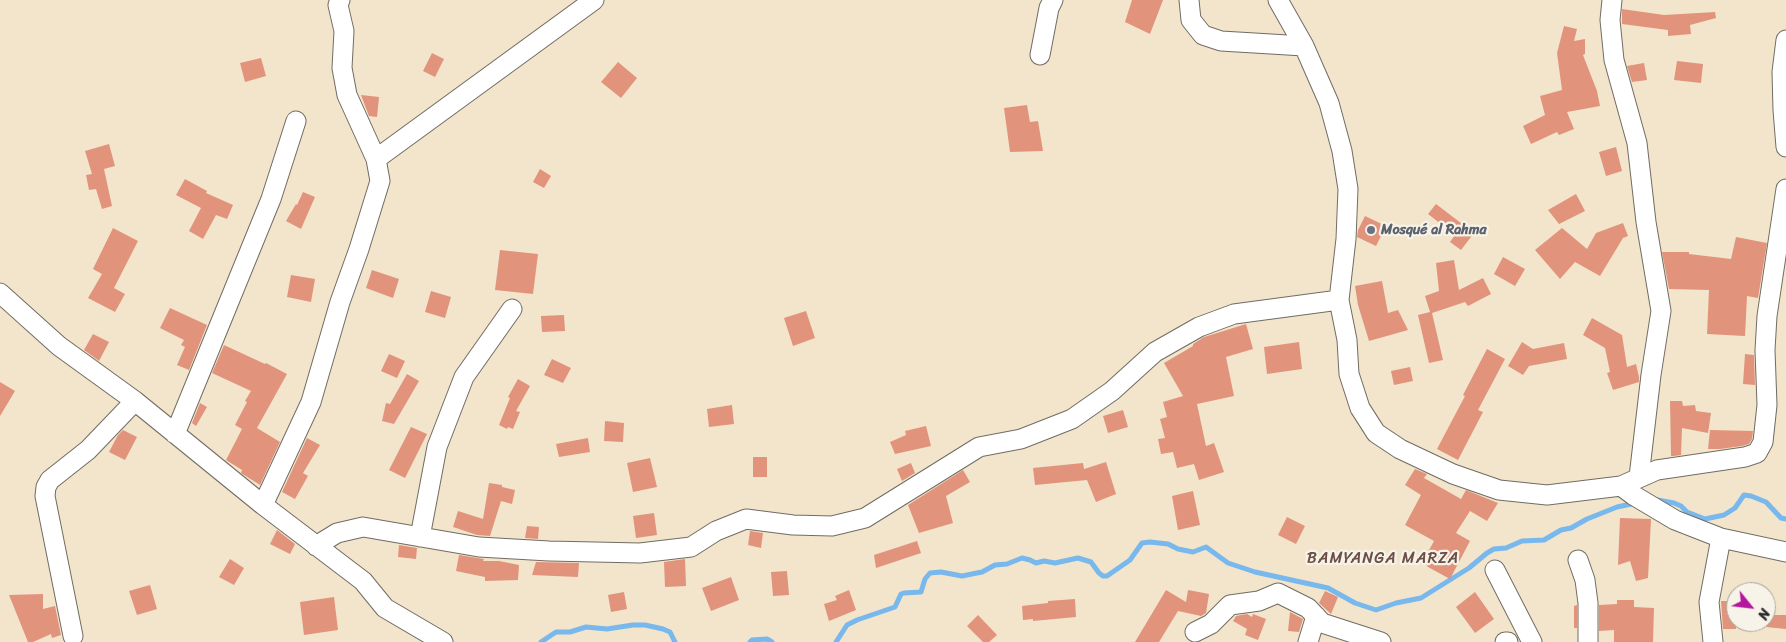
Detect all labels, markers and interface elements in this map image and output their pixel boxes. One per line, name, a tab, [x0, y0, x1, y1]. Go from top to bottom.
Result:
place label: Mosqué al Rahma	[1381, 222, 1486, 238]
marker: Mosqué al Rahma	[1365, 224, 1377, 236]
district label: BAMYANGA MARZA	[1305, 549, 1461, 569]
north arrow	[1726, 582, 1776, 632]
text: N	[1750, 604, 1777, 624]

